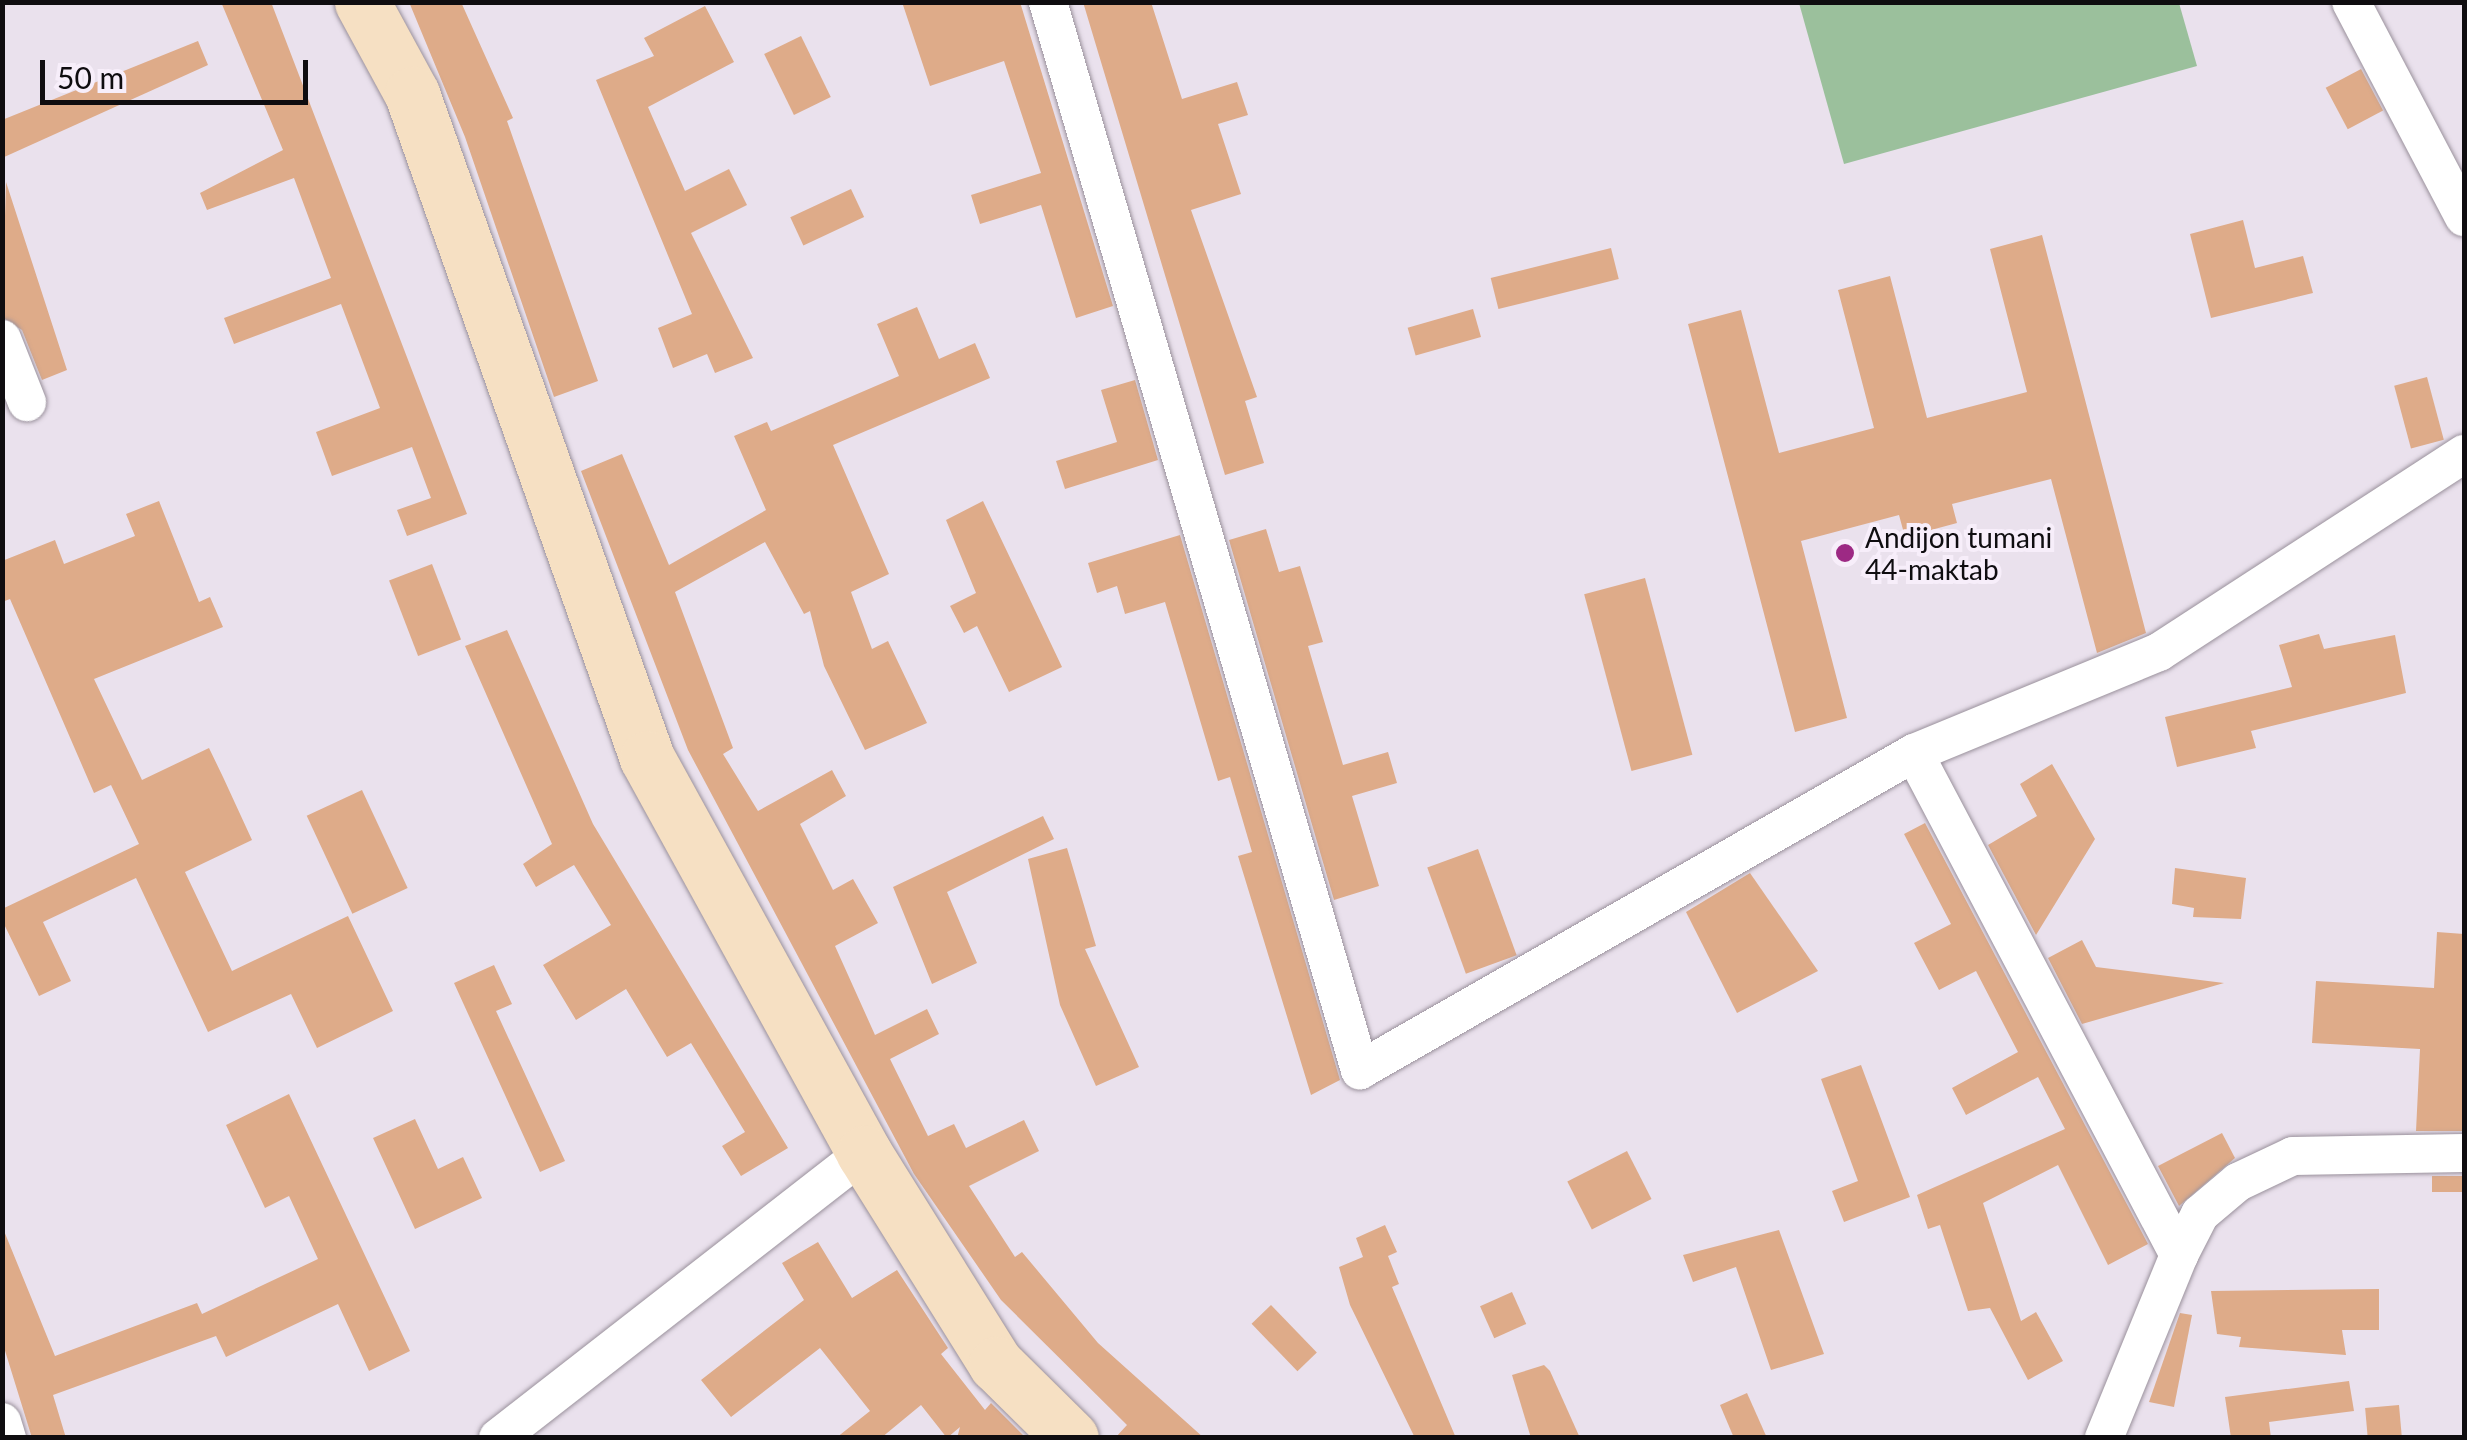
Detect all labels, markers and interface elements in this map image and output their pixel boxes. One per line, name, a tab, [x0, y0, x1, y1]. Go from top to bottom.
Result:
scale bar	[45, 40, 312, 102]
text: 50 m	[57, 59, 124, 95]
place label: Andijon tumani 44-maktab	[1865, 520, 2052, 586]
marker: Andijon tumani 44-maktab	[1834, 542, 1856, 564]

